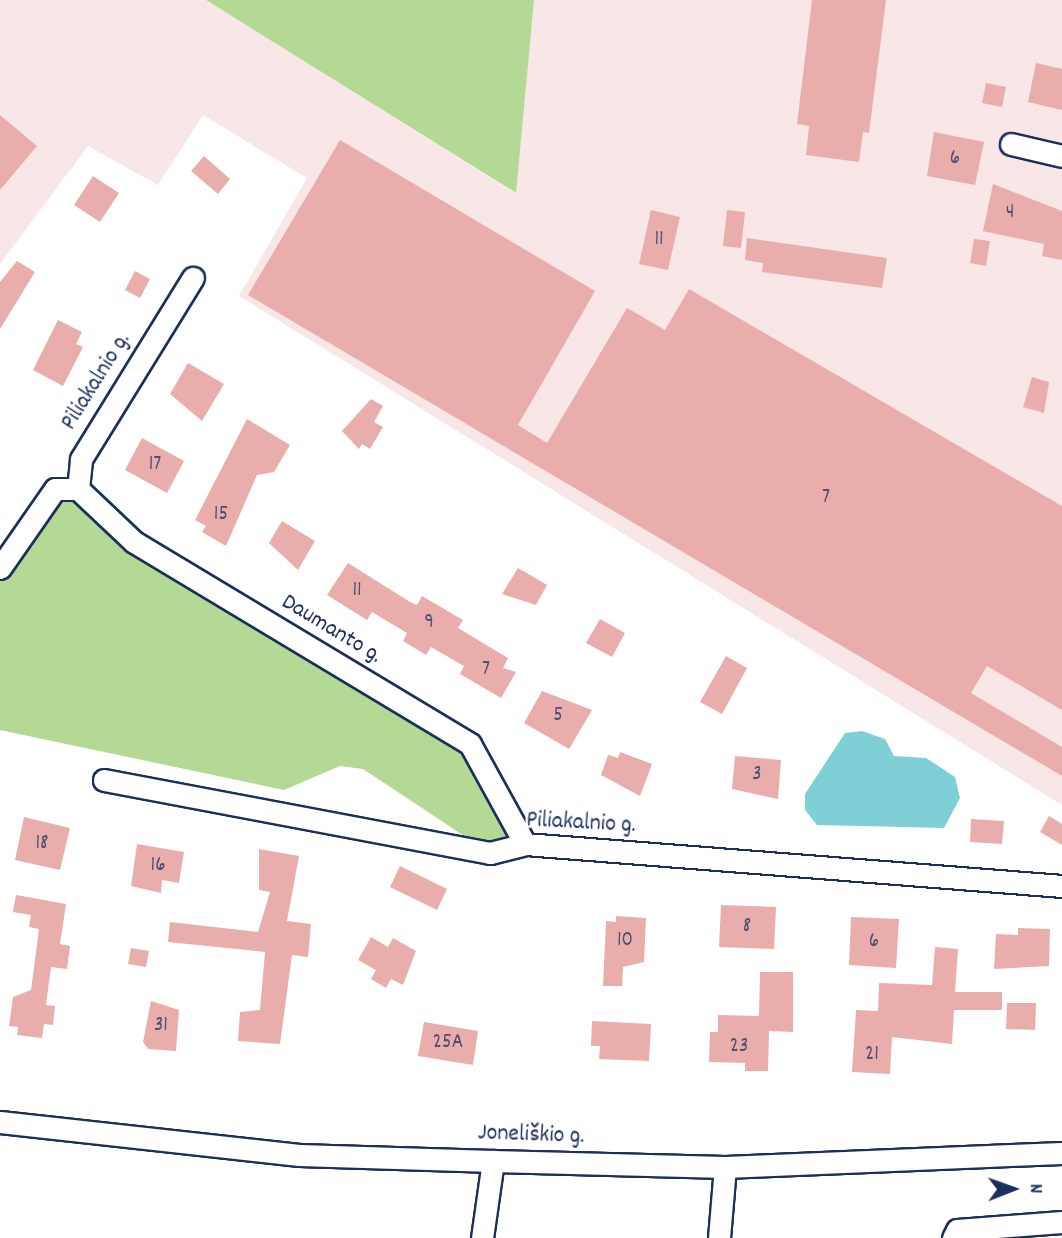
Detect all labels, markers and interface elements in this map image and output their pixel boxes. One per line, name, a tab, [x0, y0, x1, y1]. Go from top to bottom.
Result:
house number: 6	[950, 146, 960, 172]
house number: 4	[1006, 200, 1014, 226]
house number: 11	[654, 227, 664, 253]
street label: Piliakalnio g.	[56, 328, 138, 436]
house number: 17	[149, 452, 161, 478]
house number: 7	[822, 485, 830, 511]
house number: 15	[214, 502, 228, 528]
house number: 11	[352, 578, 362, 604]
street label: Daumanto g.	[275, 589, 387, 671]
house number: 9	[424, 610, 434, 636]
house number: 7	[482, 657, 490, 683]
house number: 5	[553, 703, 563, 729]
house number: 3	[752, 762, 762, 788]
street label: Piliakalnio g.	[526, 807, 636, 841]
house number: 18	[35, 831, 49, 857]
house number: 16	[151, 853, 165, 879]
house number: 8	[743, 914, 751, 940]
house number: 10	[617, 928, 633, 954]
house number: 6	[869, 929, 879, 955]
house number: 31	[154, 1013, 168, 1039]
house number: 25A	[433, 1030, 463, 1056]
house number: 23	[730, 1034, 748, 1060]
house number: 21	[865, 1042, 879, 1068]
street label: Joneliškio g.	[477, 1120, 585, 1152]
north arrow	[978, 1154, 1048, 1224]
text: N	[1021, 1184, 1048, 1194]

